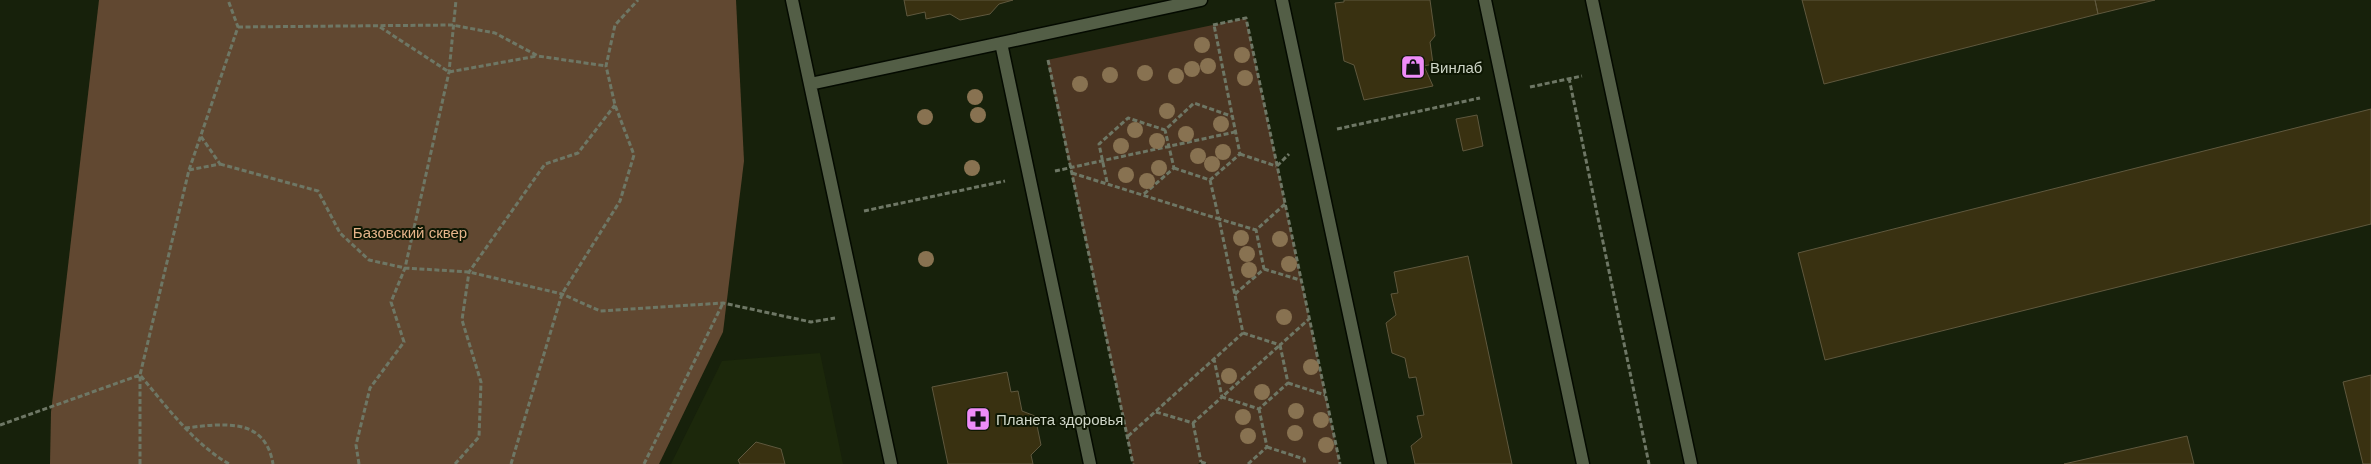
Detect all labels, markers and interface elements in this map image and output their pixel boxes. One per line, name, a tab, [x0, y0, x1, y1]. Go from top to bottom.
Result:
shop icon: Винлаб	[1400, 54, 1426, 80]
place label: Винлаб	[1430, 59, 1482, 76]
park label: Базовский сквер	[353, 224, 467, 241]
pharmacy icon: Планета здоровья	[965, 406, 991, 432]
place label: Планета здоровья	[996, 411, 1123, 428]

